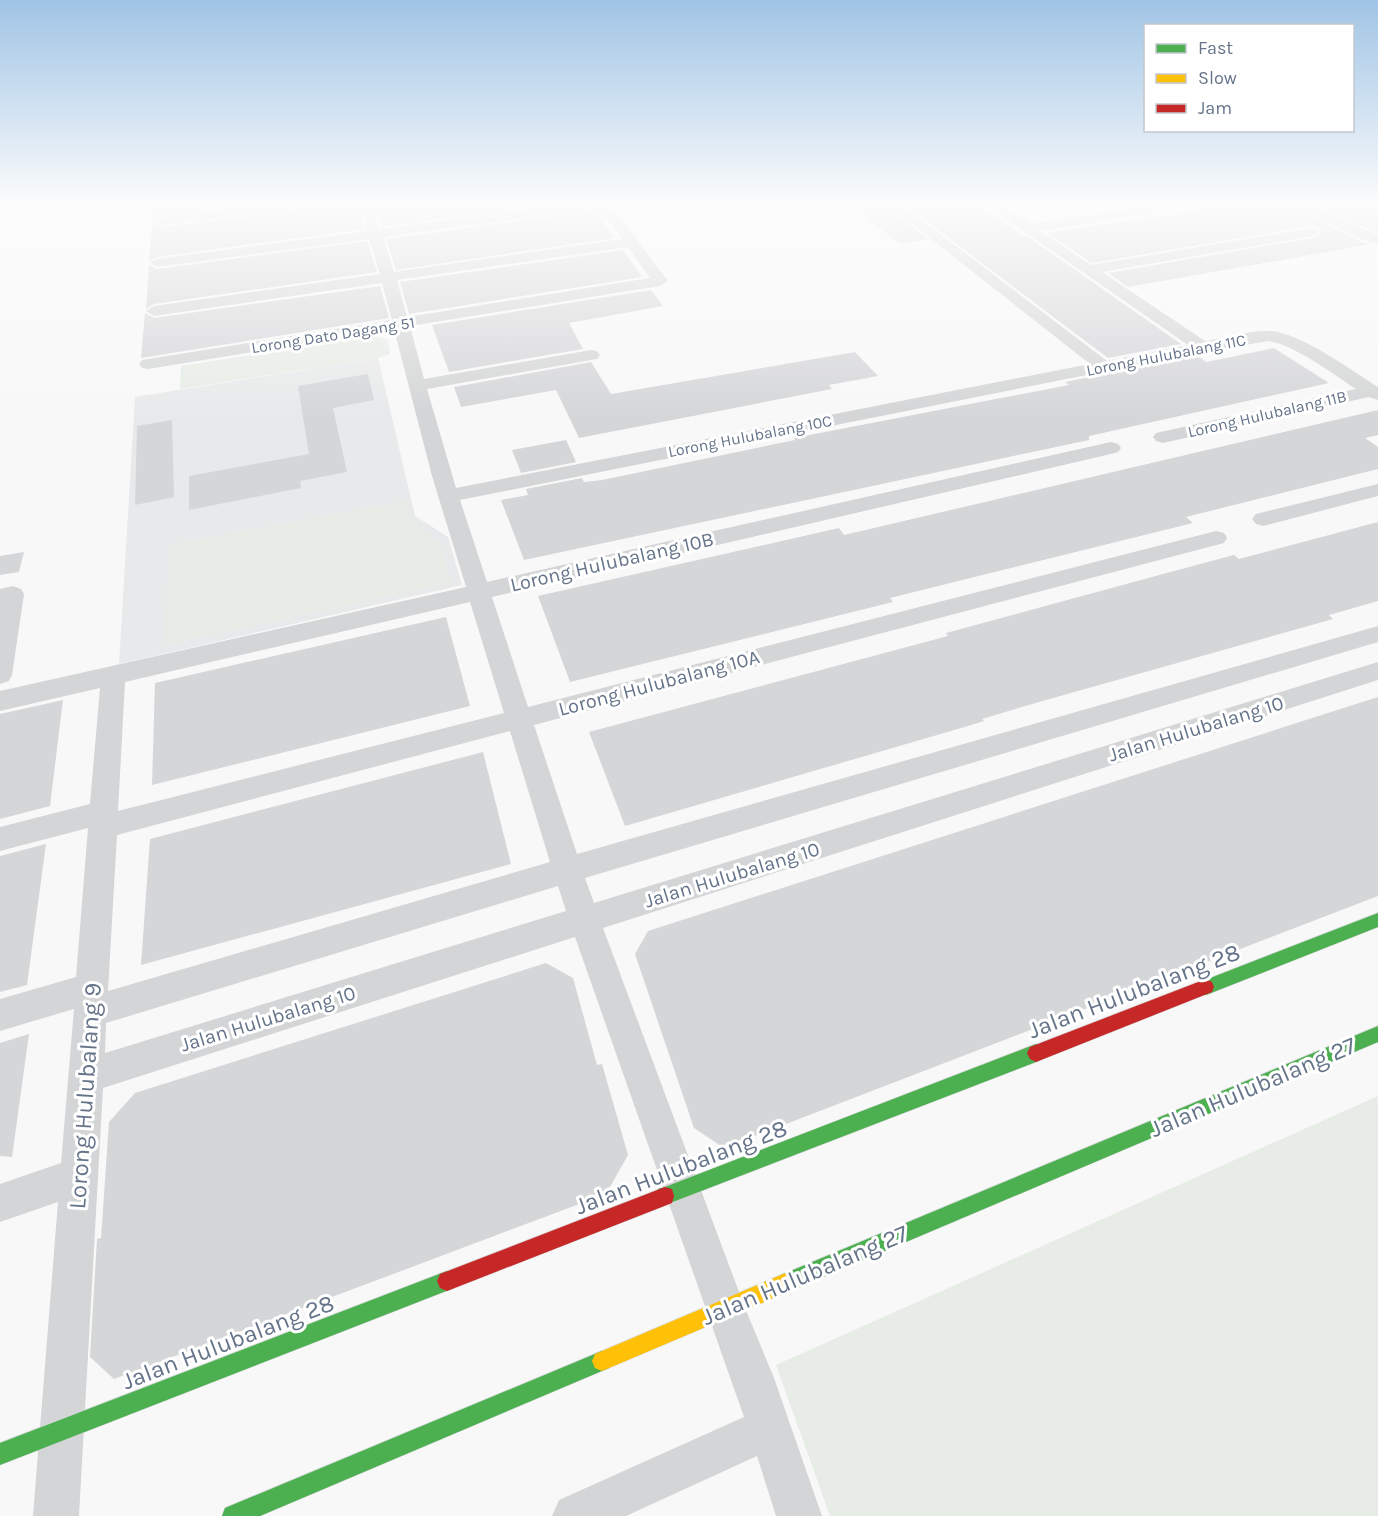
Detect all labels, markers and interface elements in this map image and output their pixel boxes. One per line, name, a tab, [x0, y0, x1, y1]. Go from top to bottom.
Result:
legend	[1144, 24, 1354, 132]
text: Fast	[1198, 37, 1233, 59]
text: Slow	[1198, 67, 1237, 89]
text: Jam	[1198, 97, 1232, 119]
street label: Lorong Dato Dagang 51	[250, 313, 416, 357]
street label: Lorong Hulubalang 11C	[1085, 330, 1248, 380]
street label: Lorong Hulubalang 11B	[1186, 386, 1348, 442]
street label: Lorong Hulubalang 10C	[666, 411, 834, 461]
street label: Lorong Hulubalang 10B	[508, 527, 716, 597]
street label: Lorong Hulubalang 10A	[556, 645, 762, 721]
street label: Jalan Hulubalang 10	[1106, 691, 1286, 767]
street label: Jalan Hulubalang 10	[642, 837, 822, 913]
street label: Jalan Hulubalang 28	[1024, 938, 1244, 1044]
street label: Jalan Hulubalang 10	[178, 981, 358, 1057]
street label: Lorong Hulubalang 9	[63, 982, 107, 1210]
street label: Jalan Hulubalang 27	[1146, 1031, 1360, 1143]
street label: Jalan Hulubalang 28	[571, 1114, 791, 1220]
street label: Jalan Hulubalang 27	[698, 1219, 912, 1331]
street label: Jalan Hulubalang 28	[118, 1289, 338, 1395]

